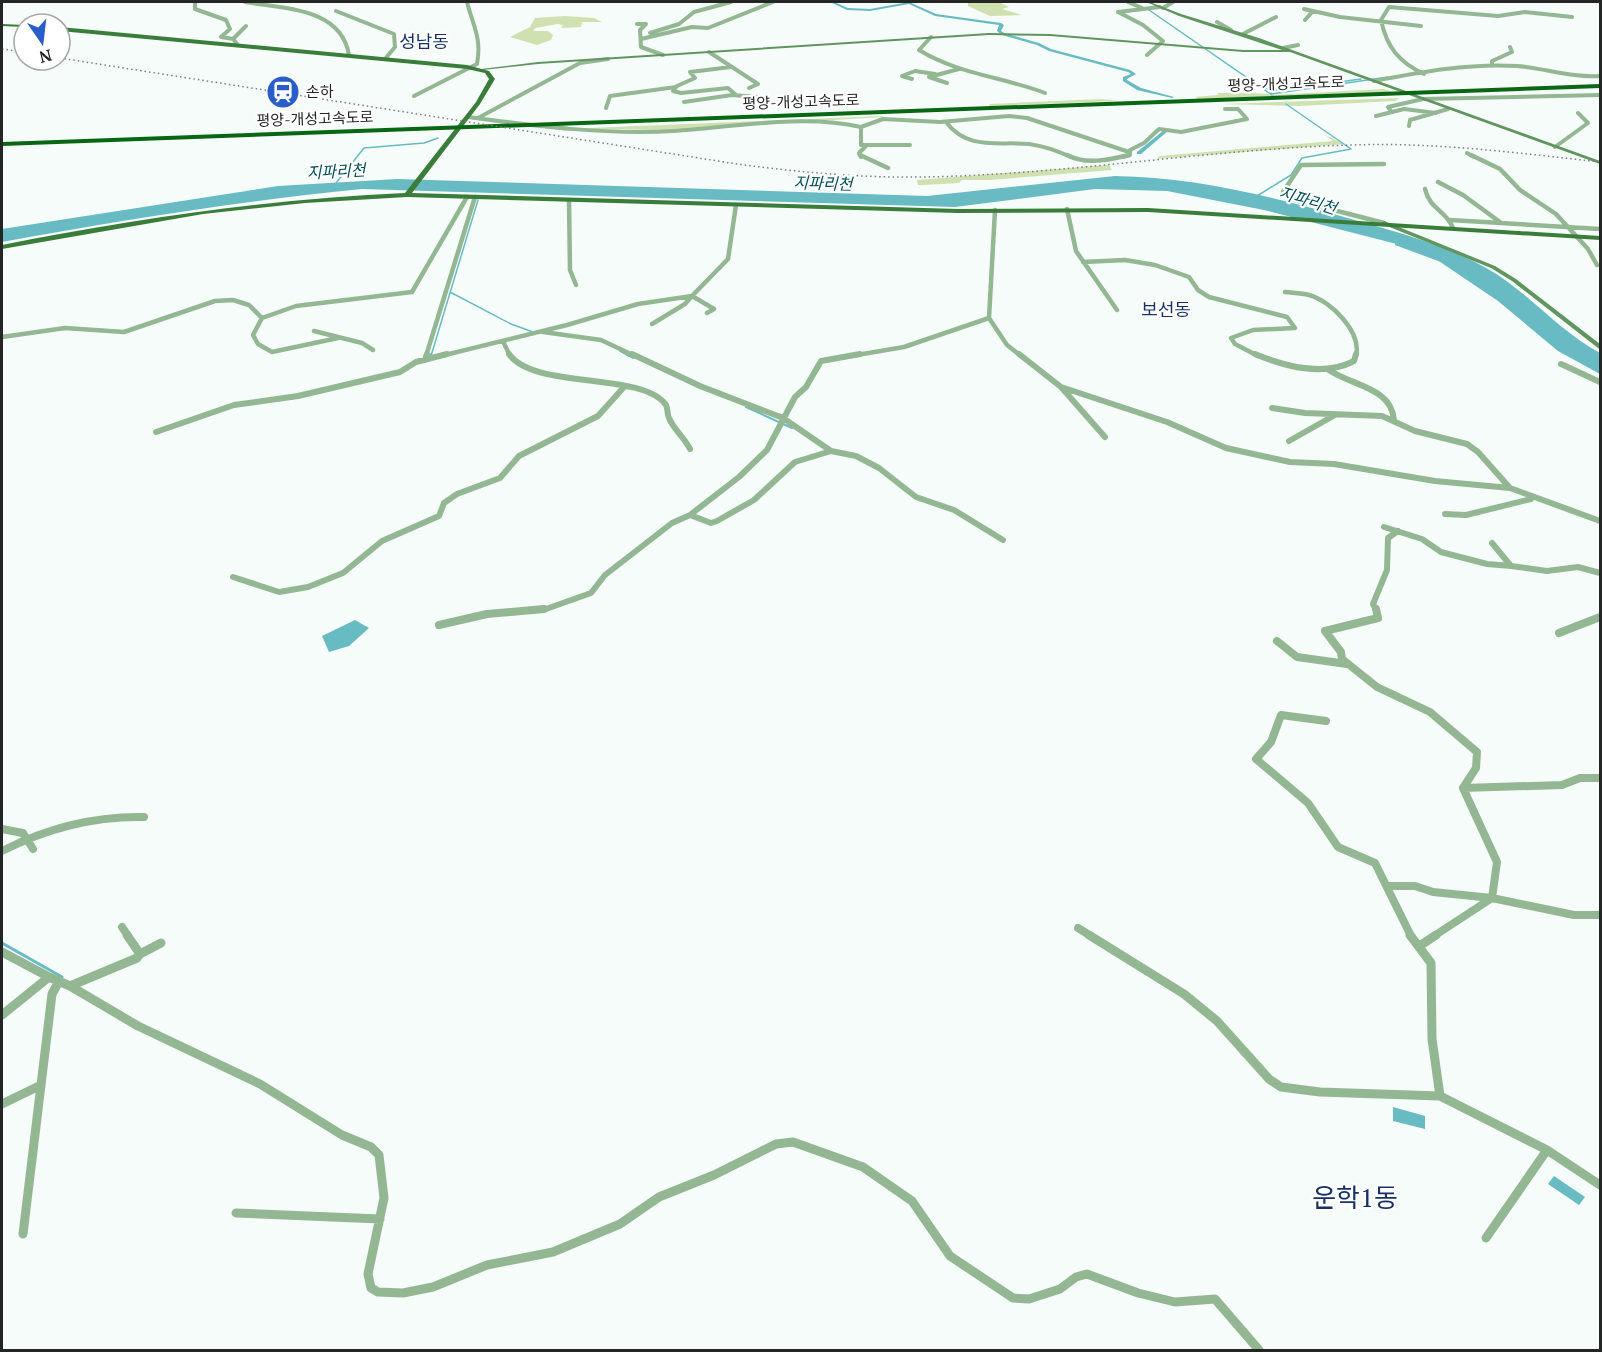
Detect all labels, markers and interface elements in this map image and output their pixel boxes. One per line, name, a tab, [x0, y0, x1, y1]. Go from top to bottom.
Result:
north arrow	[12, 12, 72, 72]
district label: 성남동	[399, 29, 449, 53]
text: N	[37, 44, 54, 69]
street label: 평양-개성고속도로	[1227, 71, 1345, 95]
station icon: 손하	[265, 74, 301, 110]
place label: 손하	[306, 81, 334, 101]
street label: 평양-개성고속도로	[742, 89, 860, 113]
street label: 평양-개성고속도로	[256, 106, 374, 130]
water label: 지파리천	[306, 158, 368, 184]
water label: 지파리천	[793, 171, 855, 195]
water label: 지파리천	[1277, 181, 1342, 220]
district label: 보선동	[1141, 297, 1191, 321]
district label: 운학1동	[1312, 1180, 1398, 1214]

